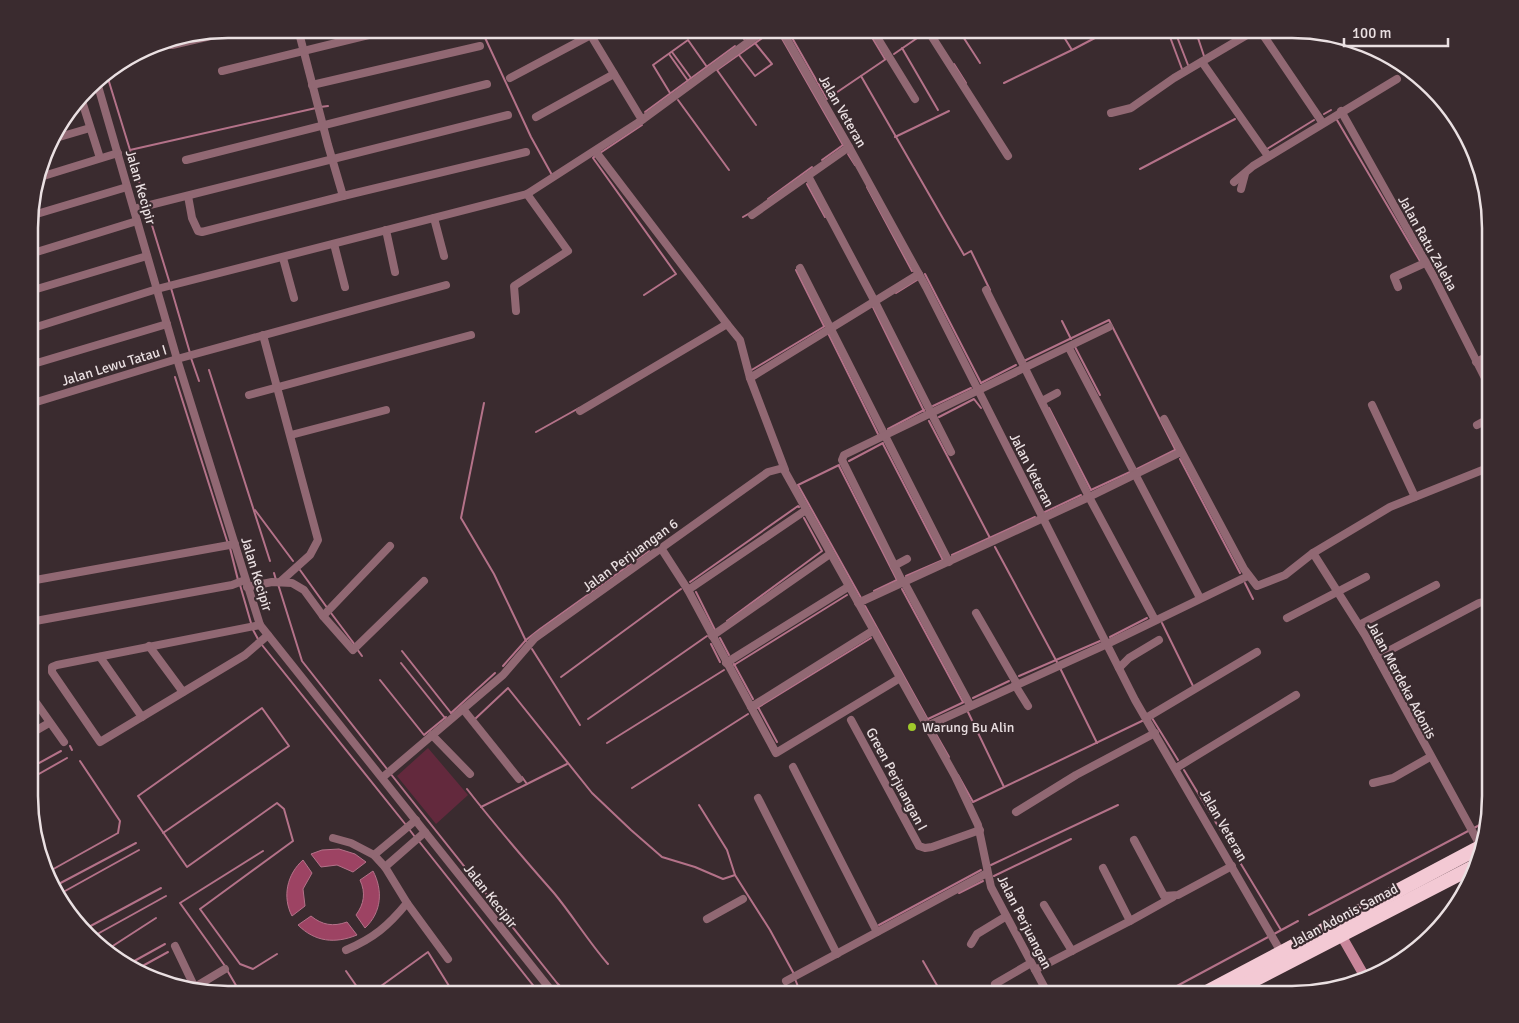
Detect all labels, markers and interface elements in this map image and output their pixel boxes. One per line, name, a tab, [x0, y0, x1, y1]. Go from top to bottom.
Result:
scale bar	[1344, 15, 1448, 47]
text: 100 m	[1352, 24, 1392, 42]
street label: Jalan Veteran	[815, 72, 870, 151]
street label: Jalan Kecipir	[122, 148, 160, 227]
street label: Jalan Ratu Zaleha	[1394, 193, 1461, 294]
street label: Jalan Lewu Tatau I	[59, 341, 169, 390]
street label: Jalan Veteran	[1006, 430, 1057, 510]
street label: Jalan Perjuangan 6	[579, 515, 681, 596]
street label: Jalan Kecipir	[237, 535, 276, 614]
street label: Jalan Merdeka Adonis	[1363, 619, 1440, 742]
place label: Warung Bu Alin	[922, 719, 1015, 736]
marker: Warung Bu Alin	[906, 721, 918, 733]
street label: Green Perjuangan I	[862, 725, 931, 834]
street label: Jalan Veteran	[1196, 786, 1251, 865]
street label: Jalan Kecipir	[460, 861, 522, 933]
street label: Jalan Perjuangan	[994, 872, 1056, 972]
street label: Jalan Adonis Samad	[1288, 880, 1401, 951]

